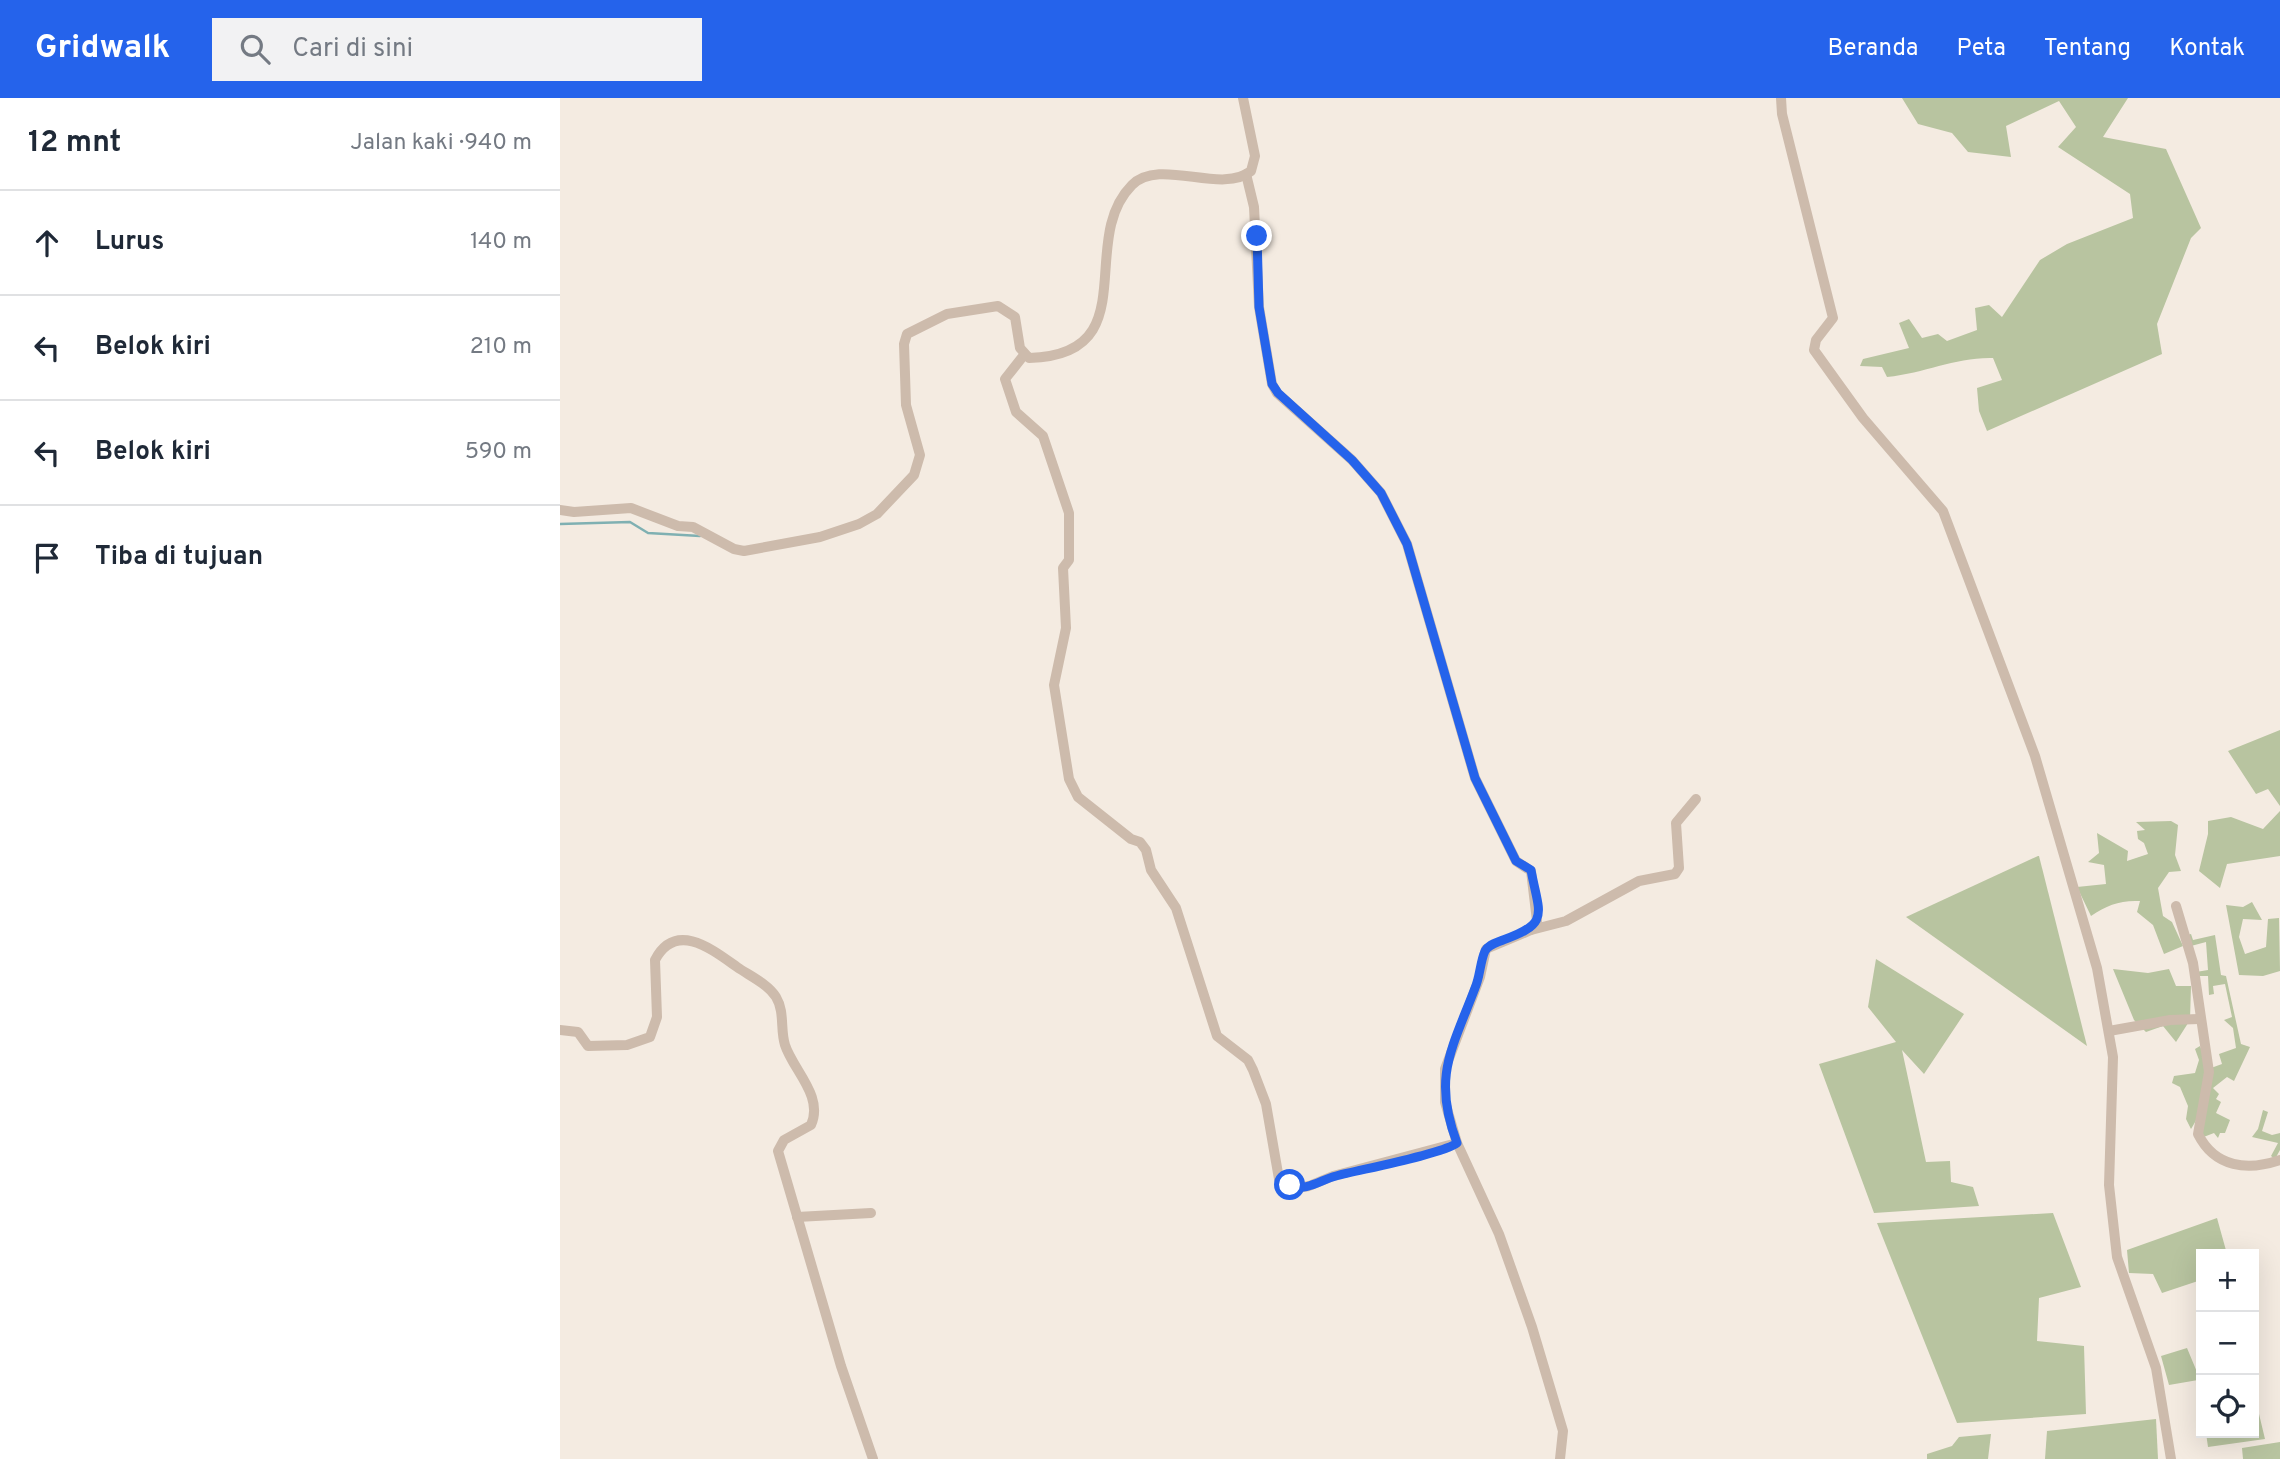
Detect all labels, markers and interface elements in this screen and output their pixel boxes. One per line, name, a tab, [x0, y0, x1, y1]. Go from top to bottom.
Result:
search box	[212, 18, 702, 81]
text: Gridwalk	[35, 28, 170, 70]
icon: search	[236, 30, 274, 68]
text: Cari di sini	[292, 33, 413, 66]
text: Beranda	[1828, 34, 1919, 64]
text: Peta	[1957, 34, 2006, 64]
text: Tentang	[2044, 34, 2131, 64]
text: Kontak	[2169, 34, 2245, 64]
text: 12 mnt	[28, 125, 121, 162]
text: Jalan kaki · 940 m	[350, 129, 532, 158]
route end	[1241, 220, 1272, 251]
icon: ahead	[28, 224, 66, 262]
text: Lurus	[95, 226, 164, 259]
text: 140 m	[470, 228, 532, 257]
icon: left	[28, 329, 66, 367]
text: Belok kiri	[95, 331, 211, 364]
text: 210 m	[470, 333, 532, 362]
icon: left	[28, 434, 66, 472]
text: Belok kiri	[95, 436, 211, 469]
text: 590 m	[465, 438, 532, 467]
icon: arrive	[28, 539, 66, 577]
text: Tiba di tujuan	[95, 541, 263, 574]
route start	[1274, 1169, 1305, 1200]
map controls	[2196, 1249, 2259, 1438]
button: +	[2196, 1249, 2259, 1312]
button: −	[2196, 1312, 2259, 1375]
button: locate	[2196, 1375, 2259, 1438]

